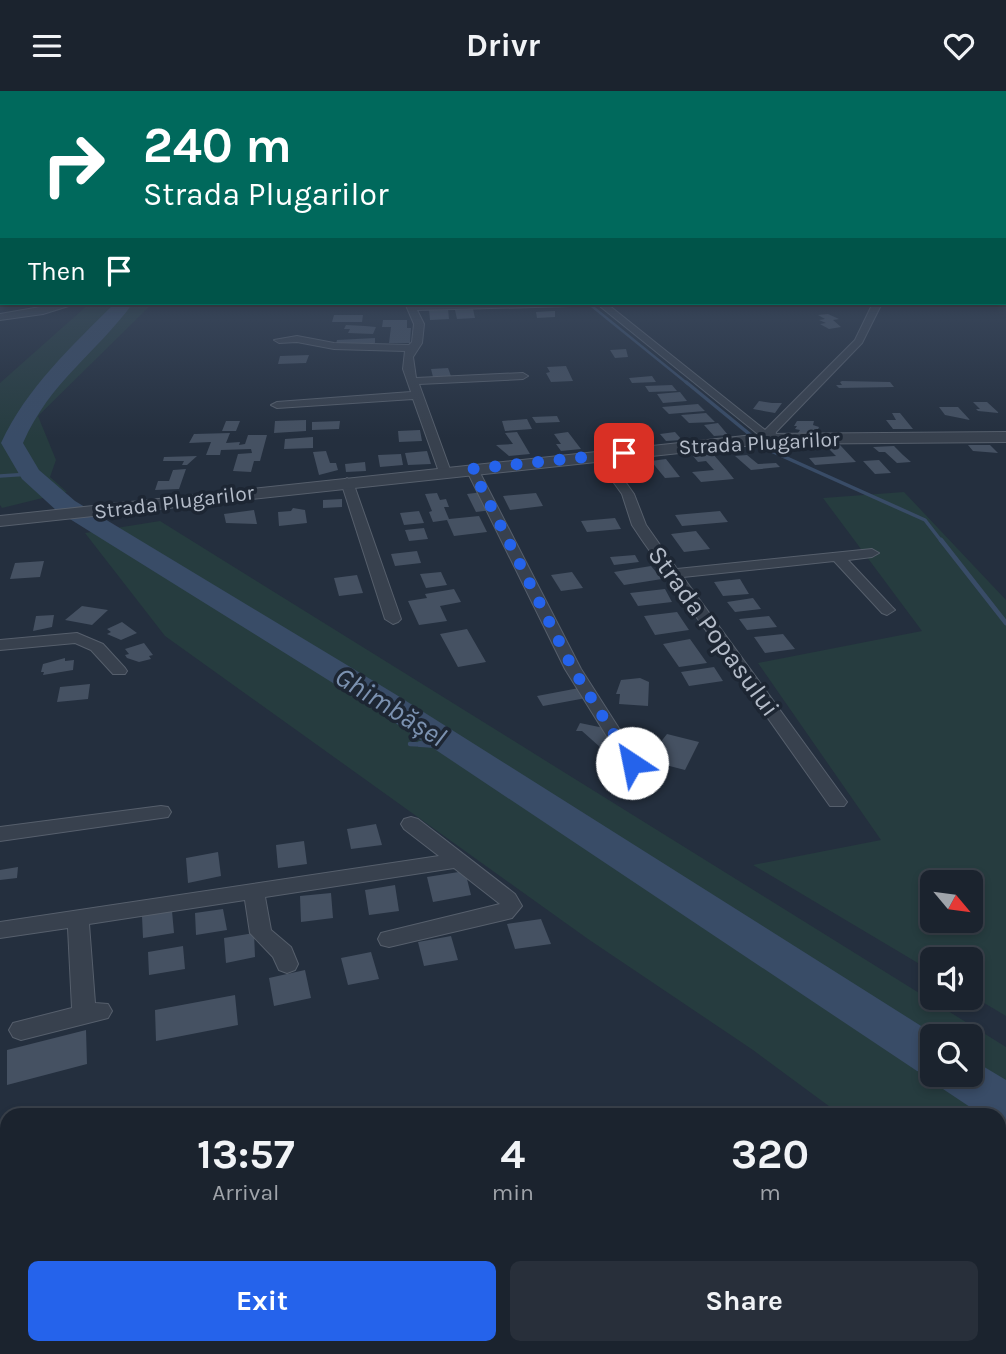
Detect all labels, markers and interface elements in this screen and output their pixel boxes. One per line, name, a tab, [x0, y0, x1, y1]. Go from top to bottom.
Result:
icon: menu	[28, 27, 66, 65]
text: Drivr	[466, 27, 540, 64]
icon: heart	[940, 27, 978, 65]
text: 240 m	[143, 117, 292, 174]
icon: right	[28, 119, 119, 210]
text: Strada Plugarilor	[143, 176, 389, 213]
icon: arrive	[100, 252, 138, 290]
text: Then	[28, 256, 86, 287]
pin	[594, 423, 654, 483]
street label: Strada Plugarilor	[678, 427, 841, 459]
icon: arrive	[605, 434, 643, 472]
street label: Strada Plugarilor	[93, 480, 256, 524]
street label: Strada Popasului	[641, 540, 786, 723]
water label: Ghimbășel	[329, 659, 452, 753]
position arrow	[595, 726, 669, 800]
north arrow	[920, 870, 984, 933]
map controls	[920, 870, 983, 1087]
button: sound	[920, 947, 983, 1010]
button: search	[920, 1024, 983, 1087]
text: 13:57	[197, 1129, 295, 1179]
text: 4	[500, 1129, 525, 1179]
text: 320	[731, 1129, 809, 1179]
text: Arrival	[212, 1179, 280, 1206]
text: min	[492, 1179, 534, 1206]
text: m	[759, 1179, 781, 1206]
button: Exit	[28, 1261, 496, 1341]
button: Share	[510, 1261, 978, 1341]

